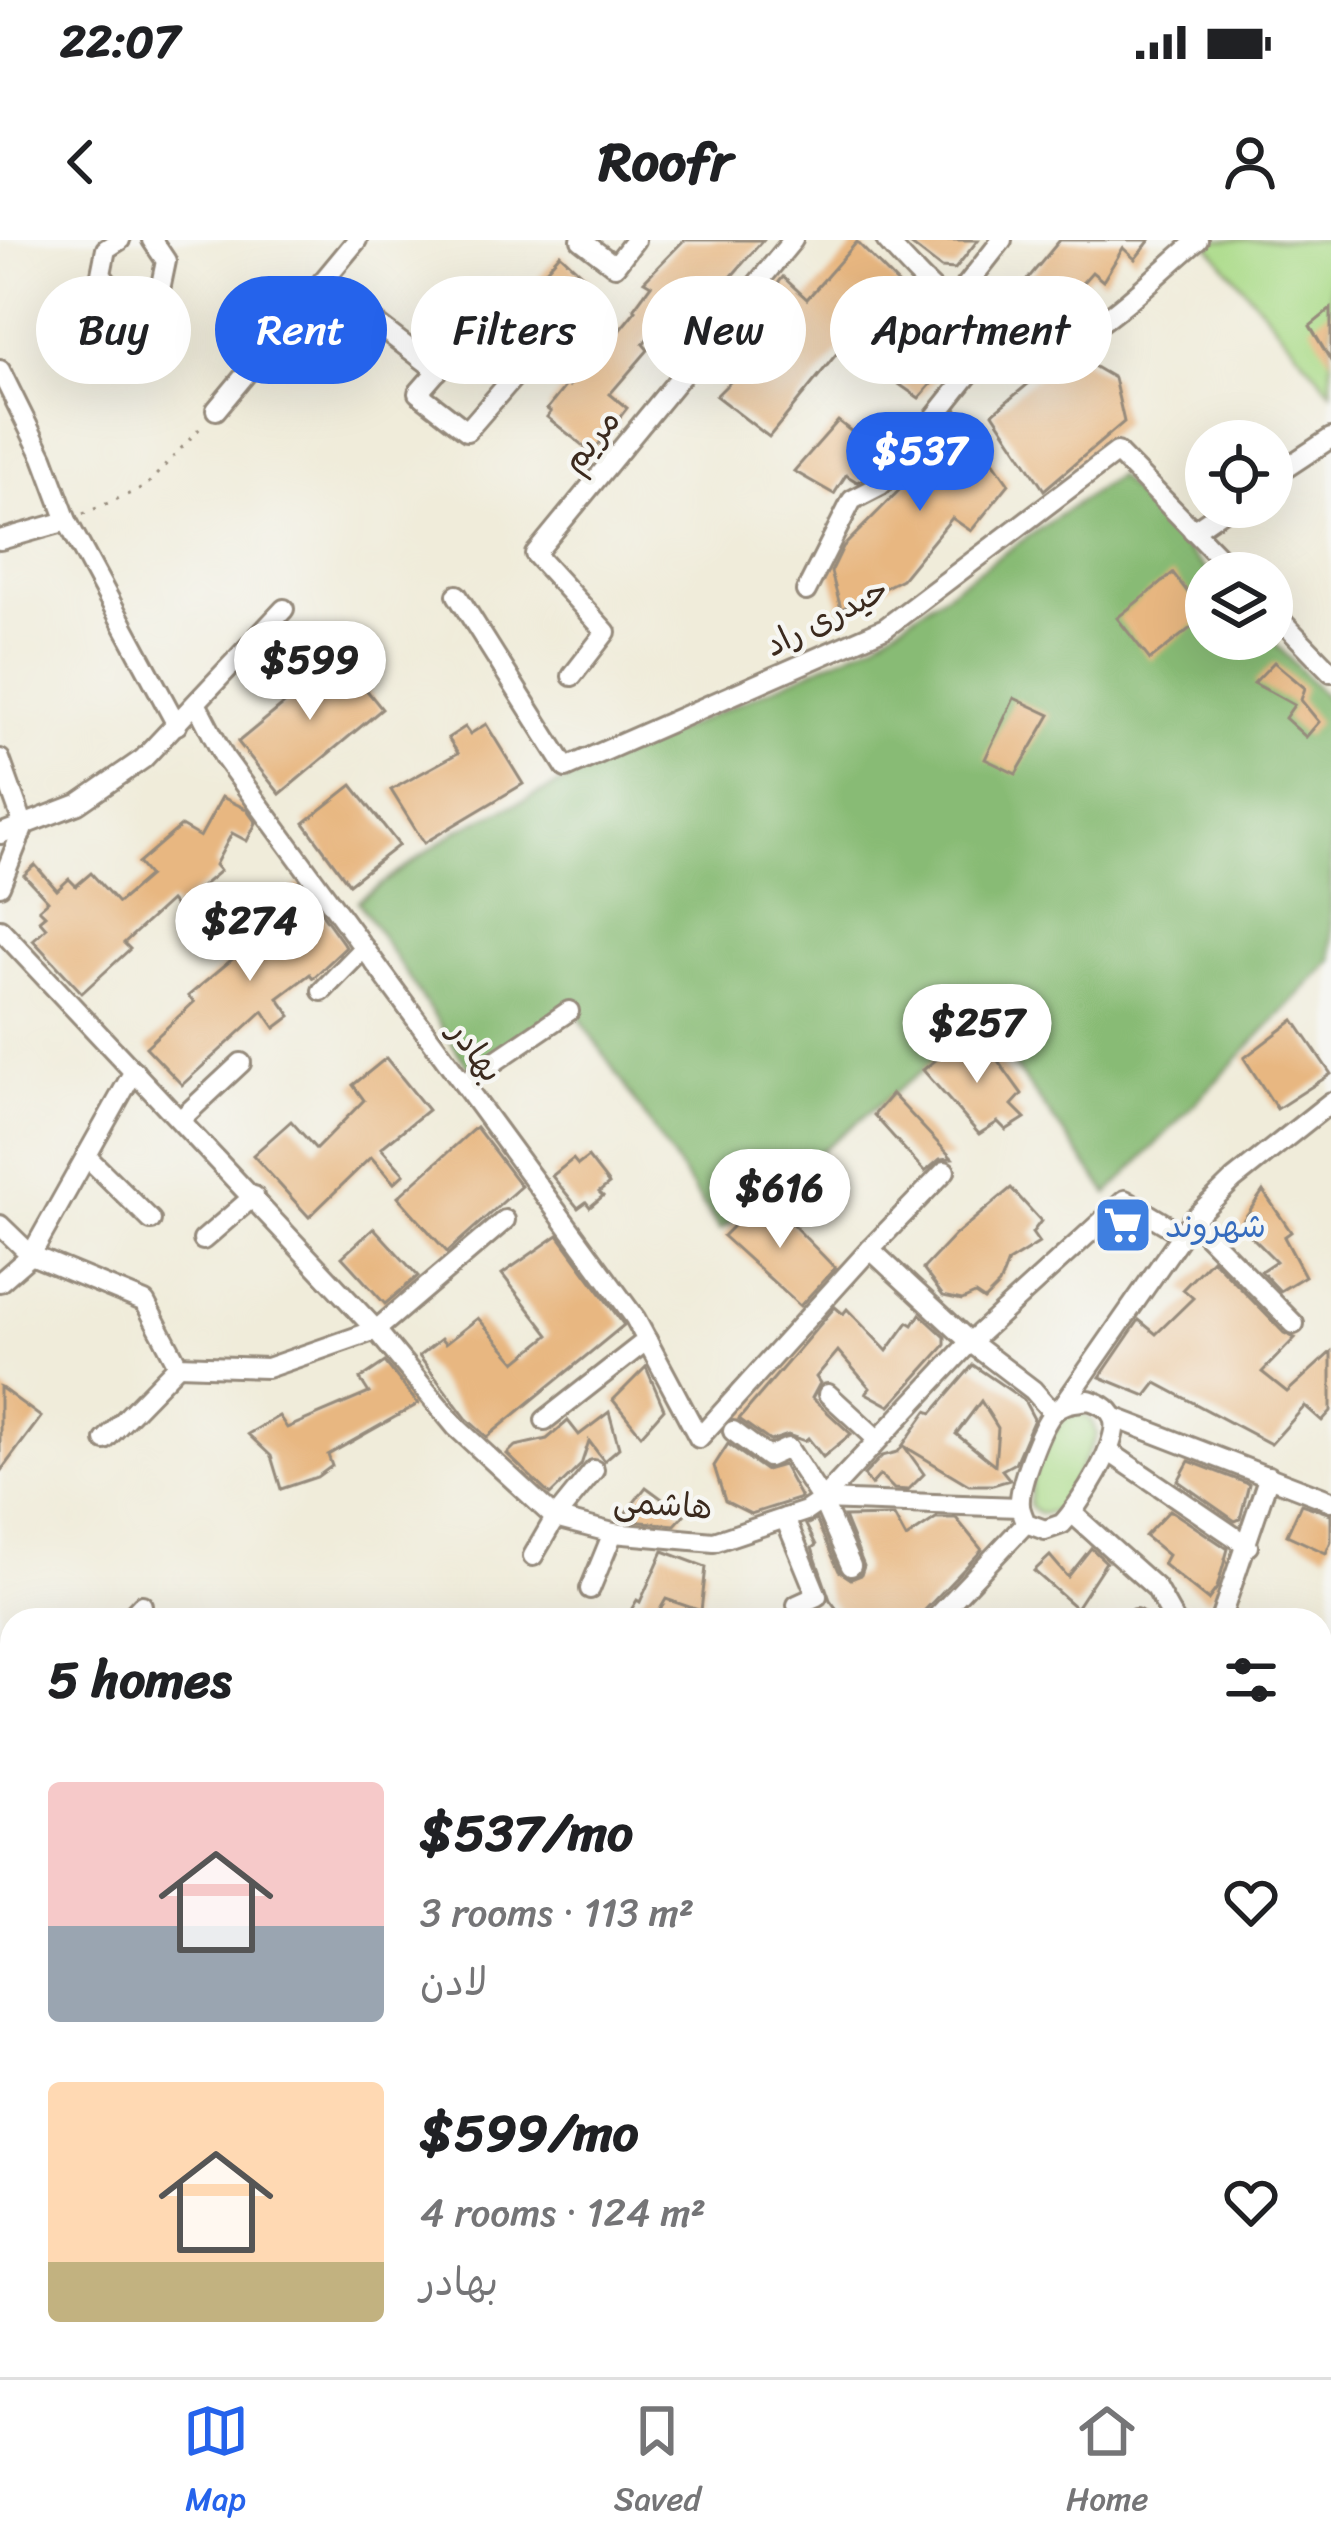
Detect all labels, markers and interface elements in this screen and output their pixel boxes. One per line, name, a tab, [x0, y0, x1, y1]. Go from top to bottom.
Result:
text: 22:07	[60, 2, 180, 82]
text: Roofr	[599, 114, 732, 210]
icon: back	[48, 129, 114, 195]
icon: person	[1217, 129, 1283, 195]
chip: Buy	[36, 276, 191, 384]
chip: Rent	[215, 276, 387, 384]
chip: Filters	[411, 276, 618, 384]
chip: New	[642, 276, 806, 384]
chip: Apartment	[830, 276, 1112, 384]
street label: مریم	[546, 395, 635, 486]
pin: $537	[849, 412, 991, 514]
text: $537	[873, 416, 967, 485]
map controls	[1185, 420, 1293, 660]
button: locate	[1185, 420, 1293, 528]
button: layers	[1185, 552, 1293, 660]
street label: حیدری راد	[754, 561, 899, 673]
pin: $599	[239, 621, 381, 723]
text: $599	[261, 625, 359, 694]
pin: $274	[179, 882, 321, 984]
text: $274	[202, 886, 298, 955]
pin: $257	[906, 984, 1048, 1086]
text: $257	[930, 988, 1024, 1057]
street label: بهادر	[432, 1005, 519, 1095]
pin: $616	[709, 1149, 851, 1251]
text: $616	[736, 1153, 824, 1222]
supermarket icon: شهروند	[1092, 1194, 1154, 1256]
place label: شهروند	[1165, 1197, 1266, 1255]
street label: هاشمی	[611, 1472, 714, 1536]
text: 5 homes	[48, 1635, 231, 1725]
icon: filters	[1218, 1647, 1284, 1713]
text: $537/mo	[420, 1788, 633, 1878]
icon: home	[144, 1830, 288, 1974]
icon: heart	[1218, 1869, 1284, 1935]
text: 3 rooms · 113 m²	[420, 1878, 694, 1947]
text: لادن	[420, 1947, 487, 2016]
text: $599/mo	[420, 2088, 639, 2178]
icon: home	[144, 2130, 288, 2274]
icon: heart	[1218, 2169, 1284, 2235]
text: 4 rooms · 124 m²	[420, 2178, 706, 2247]
text: بهادر	[420, 2247, 498, 2316]
tab: Map	[183, 2398, 249, 2528]
tab: Saved	[614, 2398, 701, 2528]
tab: Home	[1066, 2398, 1148, 2528]

